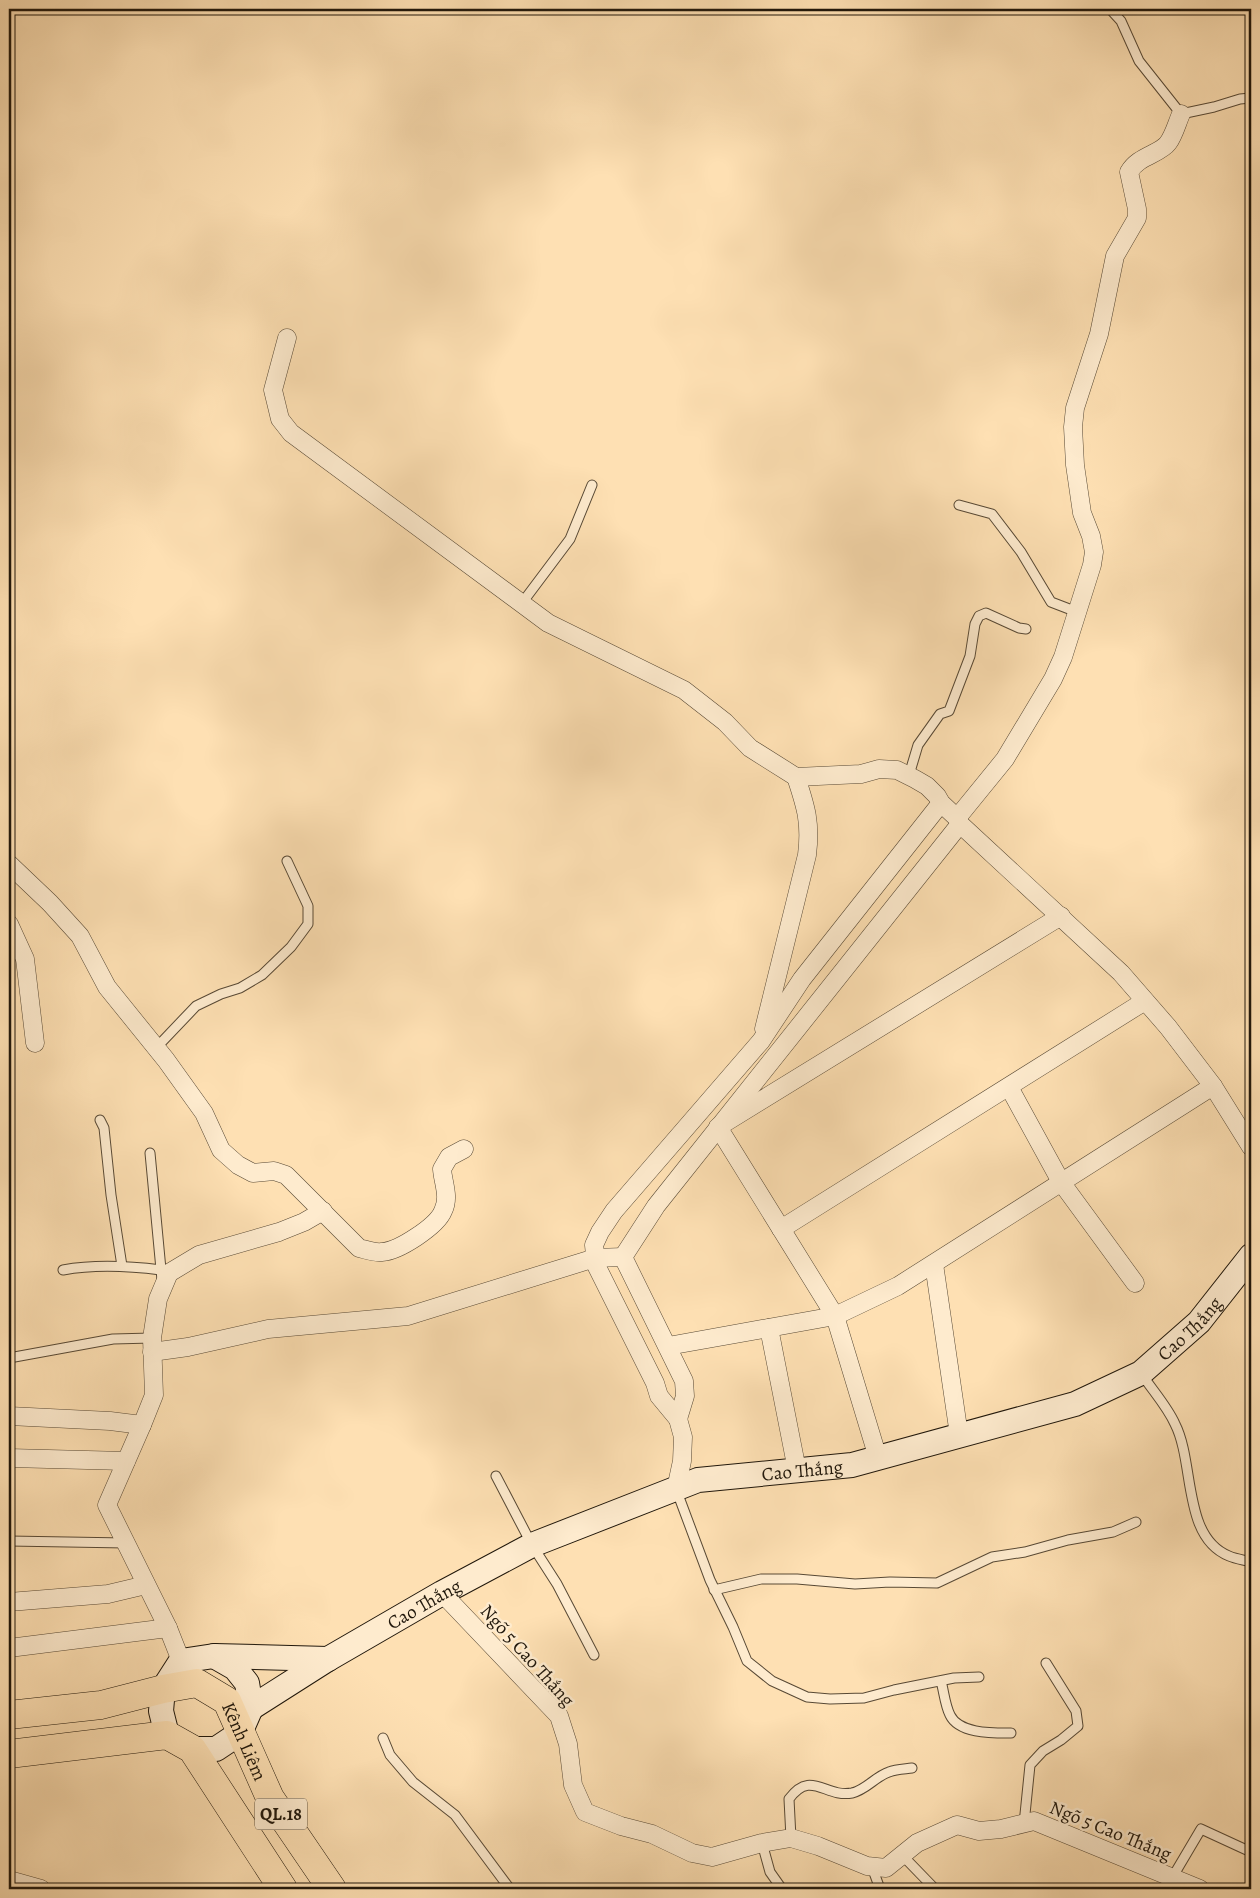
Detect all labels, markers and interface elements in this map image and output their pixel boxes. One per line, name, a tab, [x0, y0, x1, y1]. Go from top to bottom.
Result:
street label: Cao Thắng	[1152, 1291, 1229, 1367]
street label: Cao Thắng	[760, 1454, 845, 1488]
street label: Cao Thắng	[382, 1573, 466, 1636]
street label: Ngõ 5 Cao Thắng	[474, 1599, 581, 1713]
street label: Kênh Liêm	[215, 1698, 273, 1785]
street label: Ngõ 5 Cao Thắng	[1046, 1795, 1176, 1867]
road number: QL.18	[255, 1798, 307, 1830]

